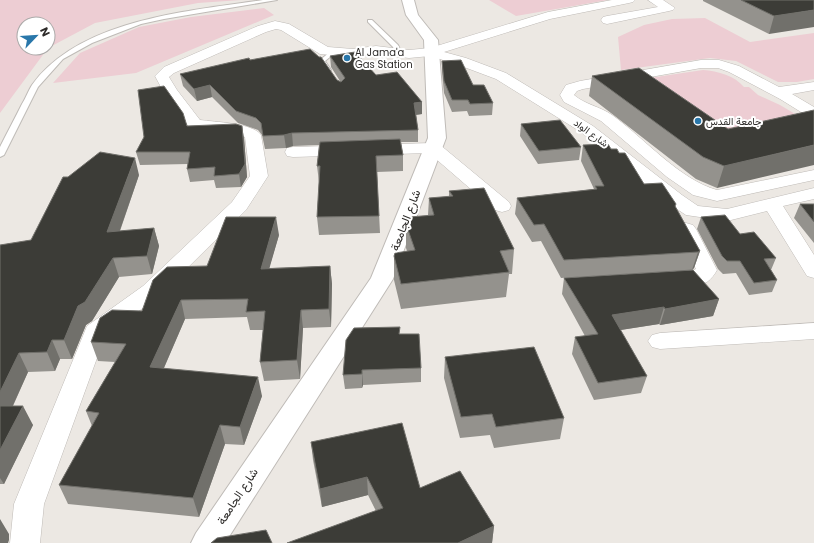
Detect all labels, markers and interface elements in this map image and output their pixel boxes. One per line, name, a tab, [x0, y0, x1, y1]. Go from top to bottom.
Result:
north arrow	[16, 16, 56, 56]
text: N	[36, 25, 54, 39]
place label: Al Jama'a Gas Station	[355, 45, 413, 72]
marker: Al Jama'a Gas Station	[342, 53, 352, 63]
place label: جامعة القدس	[706, 114, 762, 129]
street label: شارع الواد	[571, 115, 611, 151]
marker: جامعة القدس	[693, 116, 703, 126]
street label: شارع الجامعة	[386, 187, 425, 253]
street label: شارع الجامعة	[212, 464, 263, 528]

